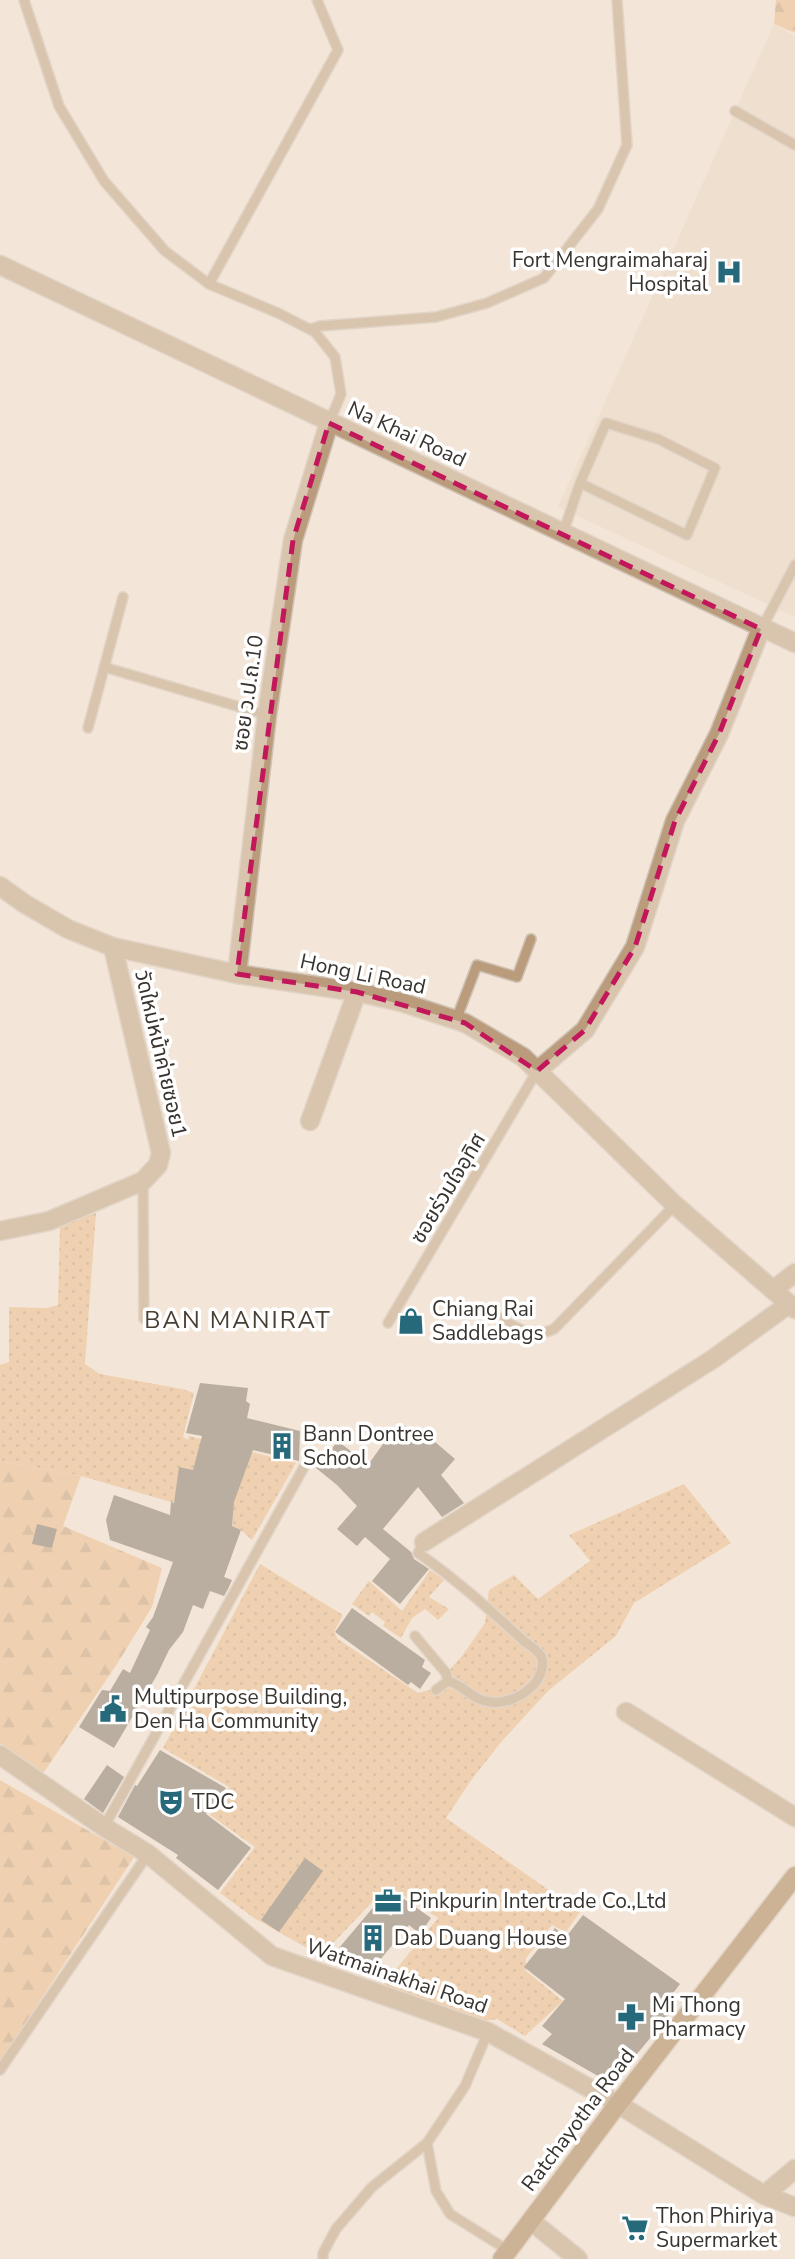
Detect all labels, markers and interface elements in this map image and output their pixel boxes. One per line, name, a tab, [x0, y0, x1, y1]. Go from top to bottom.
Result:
place label: Fort Mengraimaharaj Hospital	[512, 246, 709, 298]
hospital icon: Fort Mengraimaharaj Hospital	[714, 257, 744, 287]
street label: Na Khai Road	[343, 394, 471, 474]
street label: ซอย ว.ป.ถ.10	[226, 633, 270, 753]
street label: Hong Li Road	[298, 947, 428, 1001]
street label: วัดใหม่หน้าค่ายซอย1	[128, 968, 194, 1140]
street label: ซอยร่วมใจอุทิศ	[404, 1127, 492, 1249]
place label: Chiang Rai Saddlebags	[432, 1295, 544, 1347]
district label: BAN MANIRAT	[144, 1304, 332, 1336]
shop icon: Chiang Rai Saddlebags	[396, 1306, 426, 1336]
place label: Bann Dontree School	[303, 1420, 434, 1472]
building icon: Bann Dontree School	[267, 1431, 297, 1461]
place label: Multipurpose Building, Den Ha Community	[134, 1683, 347, 1735]
public building icon: Multipurpose Building, Den Ha Community	[98, 1694, 128, 1724]
theatre icon: TDC	[156, 1787, 186, 1817]
place label: TDC	[192, 1788, 234, 1816]
office icon: Pinkpurin Intertrade Co.,Ltd	[373, 1886, 403, 1916]
place label: Pinkpurin Intertrade Co.,Ltd	[409, 1887, 666, 1915]
building icon: Dab Duang House	[358, 1923, 388, 1953]
place label: Dab Duang House	[394, 1924, 567, 1952]
street label: Watmainakhai Road	[303, 1932, 491, 2020]
place label: Mi Thong Pharmacy	[652, 1991, 746, 2043]
pharmacy icon: Mi Thong Pharmacy	[616, 2002, 646, 2032]
street label: Ratchayotha Road	[515, 2043, 641, 2197]
place label: Thon Phiriya Supermarket	[656, 2202, 778, 2254]
supermarket icon: Thon Phiriya Supermarket	[620, 2213, 650, 2243]

